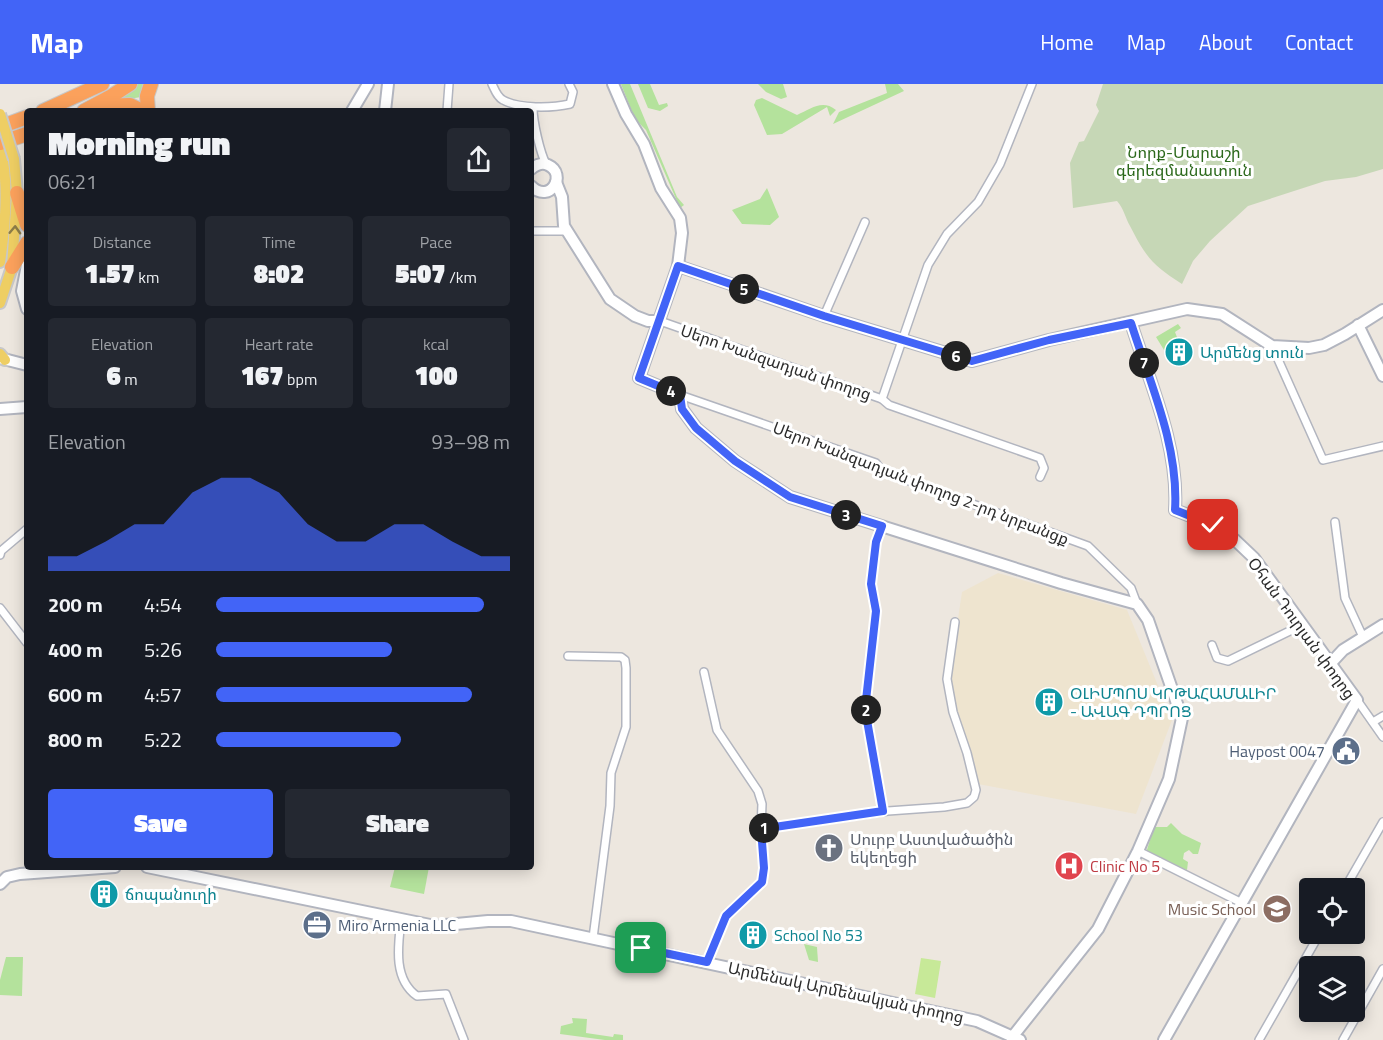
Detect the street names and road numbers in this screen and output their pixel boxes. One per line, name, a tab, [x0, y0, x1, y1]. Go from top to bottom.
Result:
street label: Սերո Խանզադյան փողոց	[677, 318, 875, 406]
street label: Սերո Խանզադյան փողոց 2-րդ նրբանցք	[769, 415, 1073, 551]
street label: Օհան Դուրյան փողոց	[1242, 552, 1362, 704]
street label: Արմենակ Արմենակյան փողոց	[726, 955, 966, 1029]

